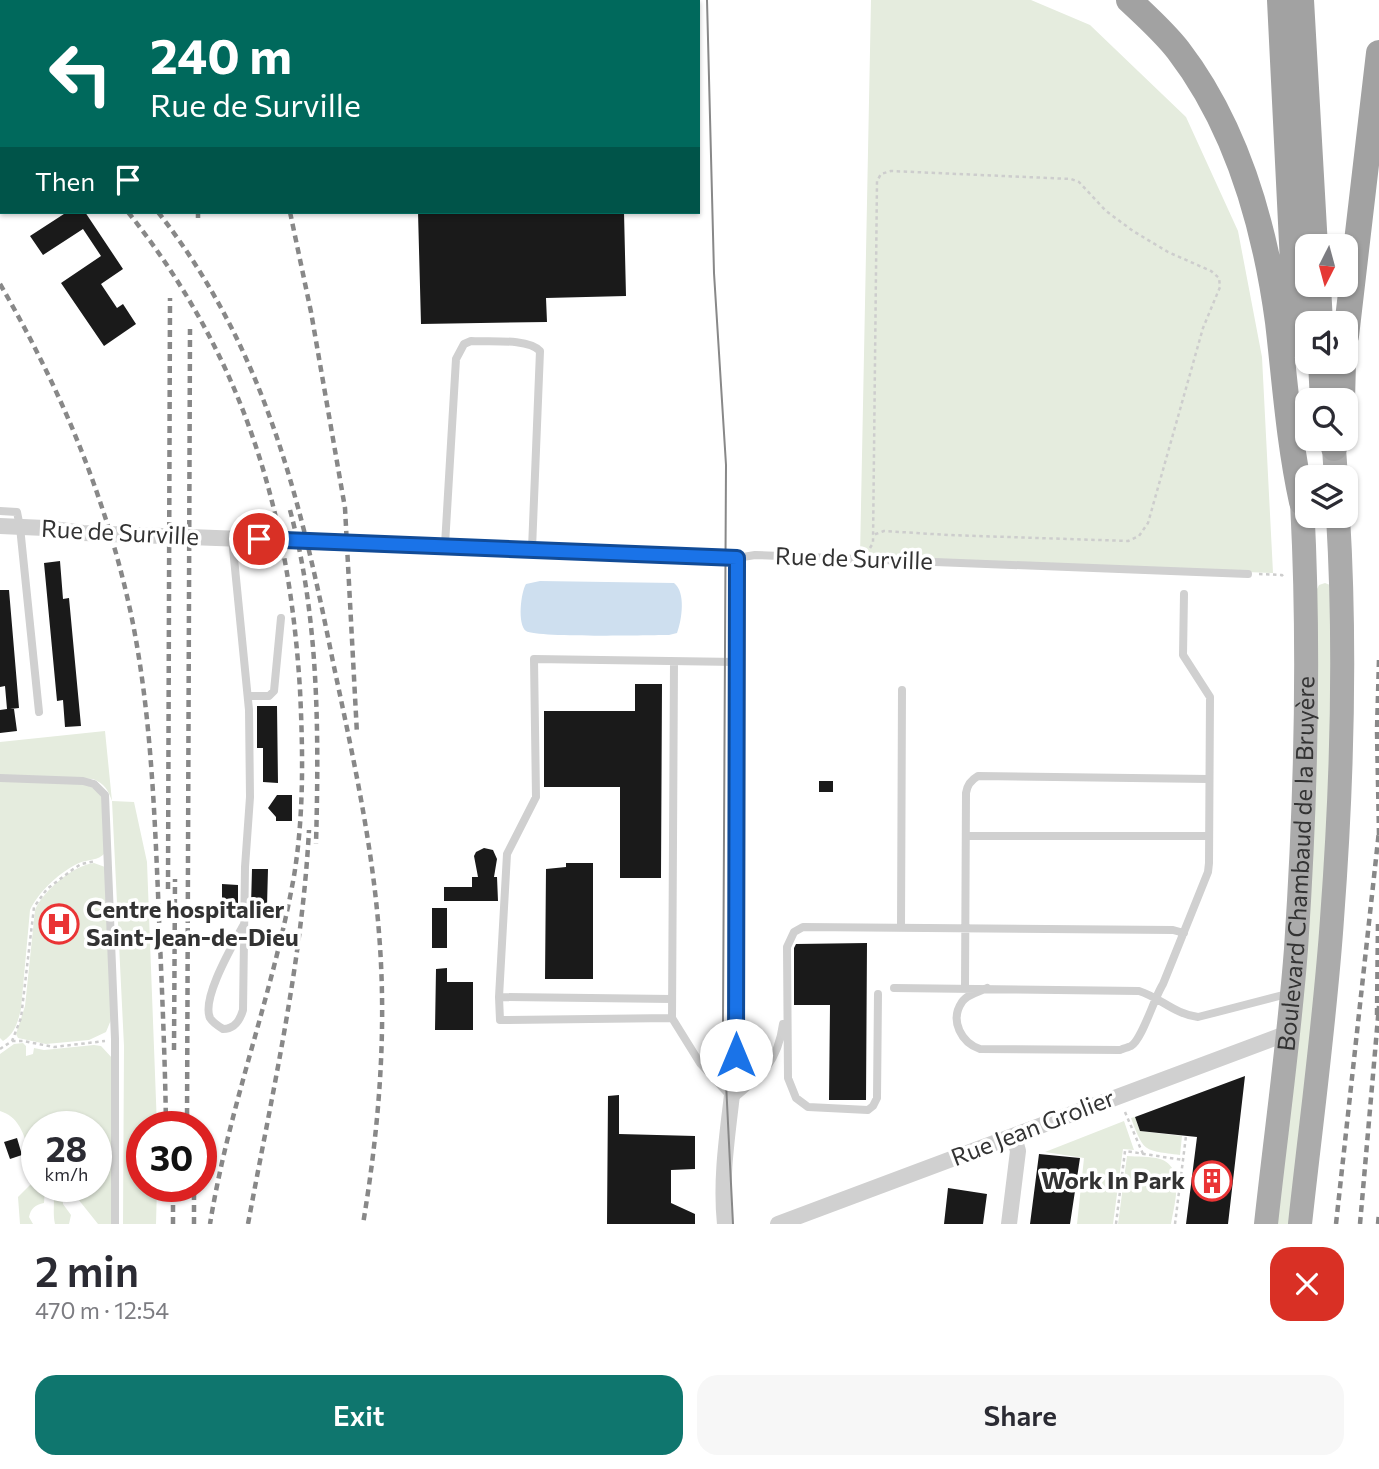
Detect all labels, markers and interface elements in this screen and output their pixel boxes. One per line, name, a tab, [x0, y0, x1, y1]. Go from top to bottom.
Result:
text: 240 m	[150, 24, 292, 84]
icon: left	[35, 28, 126, 119]
text: Rue de Surville	[150, 84, 361, 124]
icon: arrive	[109, 161, 147, 199]
text: Then	[35, 165, 95, 196]
north arrow	[1295, 234, 1358, 298]
map controls	[1295, 234, 1358, 528]
button: sound	[1295, 311, 1358, 374]
button: search	[1295, 388, 1358, 451]
button: layers	[1295, 465, 1358, 528]
pin	[229, 509, 289, 569]
street label: Rue de Surville	[40, 513, 200, 550]
icon: arrive	[240, 520, 278, 558]
street label: Rue de Surville	[775, 540, 934, 575]
street label: Boulevard Chambaud de la Bruyère	[1270, 676, 1319, 1053]
place label: Centre hospitalier Saint-Jean-de-Dieu	[86, 894, 299, 951]
hospital icon: Centre hospitalier Saint-Jean-de-Dieu	[38, 903, 80, 945]
position arrow	[699, 1018, 773, 1092]
street label: Rue Jean Grolier	[947, 1082, 1119, 1171]
speed limit sign: 30	[126, 1111, 217, 1202]
text: 28	[46, 1126, 87, 1169]
building icon: Work In Park	[1191, 1160, 1233, 1202]
text: km/h	[45, 1163, 88, 1185]
place label: Work In Park	[1041, 1165, 1185, 1194]
text: 2 min	[35, 1244, 139, 1296]
button: close	[1270, 1247, 1344, 1321]
text: 470 m · 12:54	[35, 1296, 169, 1324]
button: Exit	[35, 1375, 683, 1455]
button: Share	[697, 1375, 1344, 1455]

